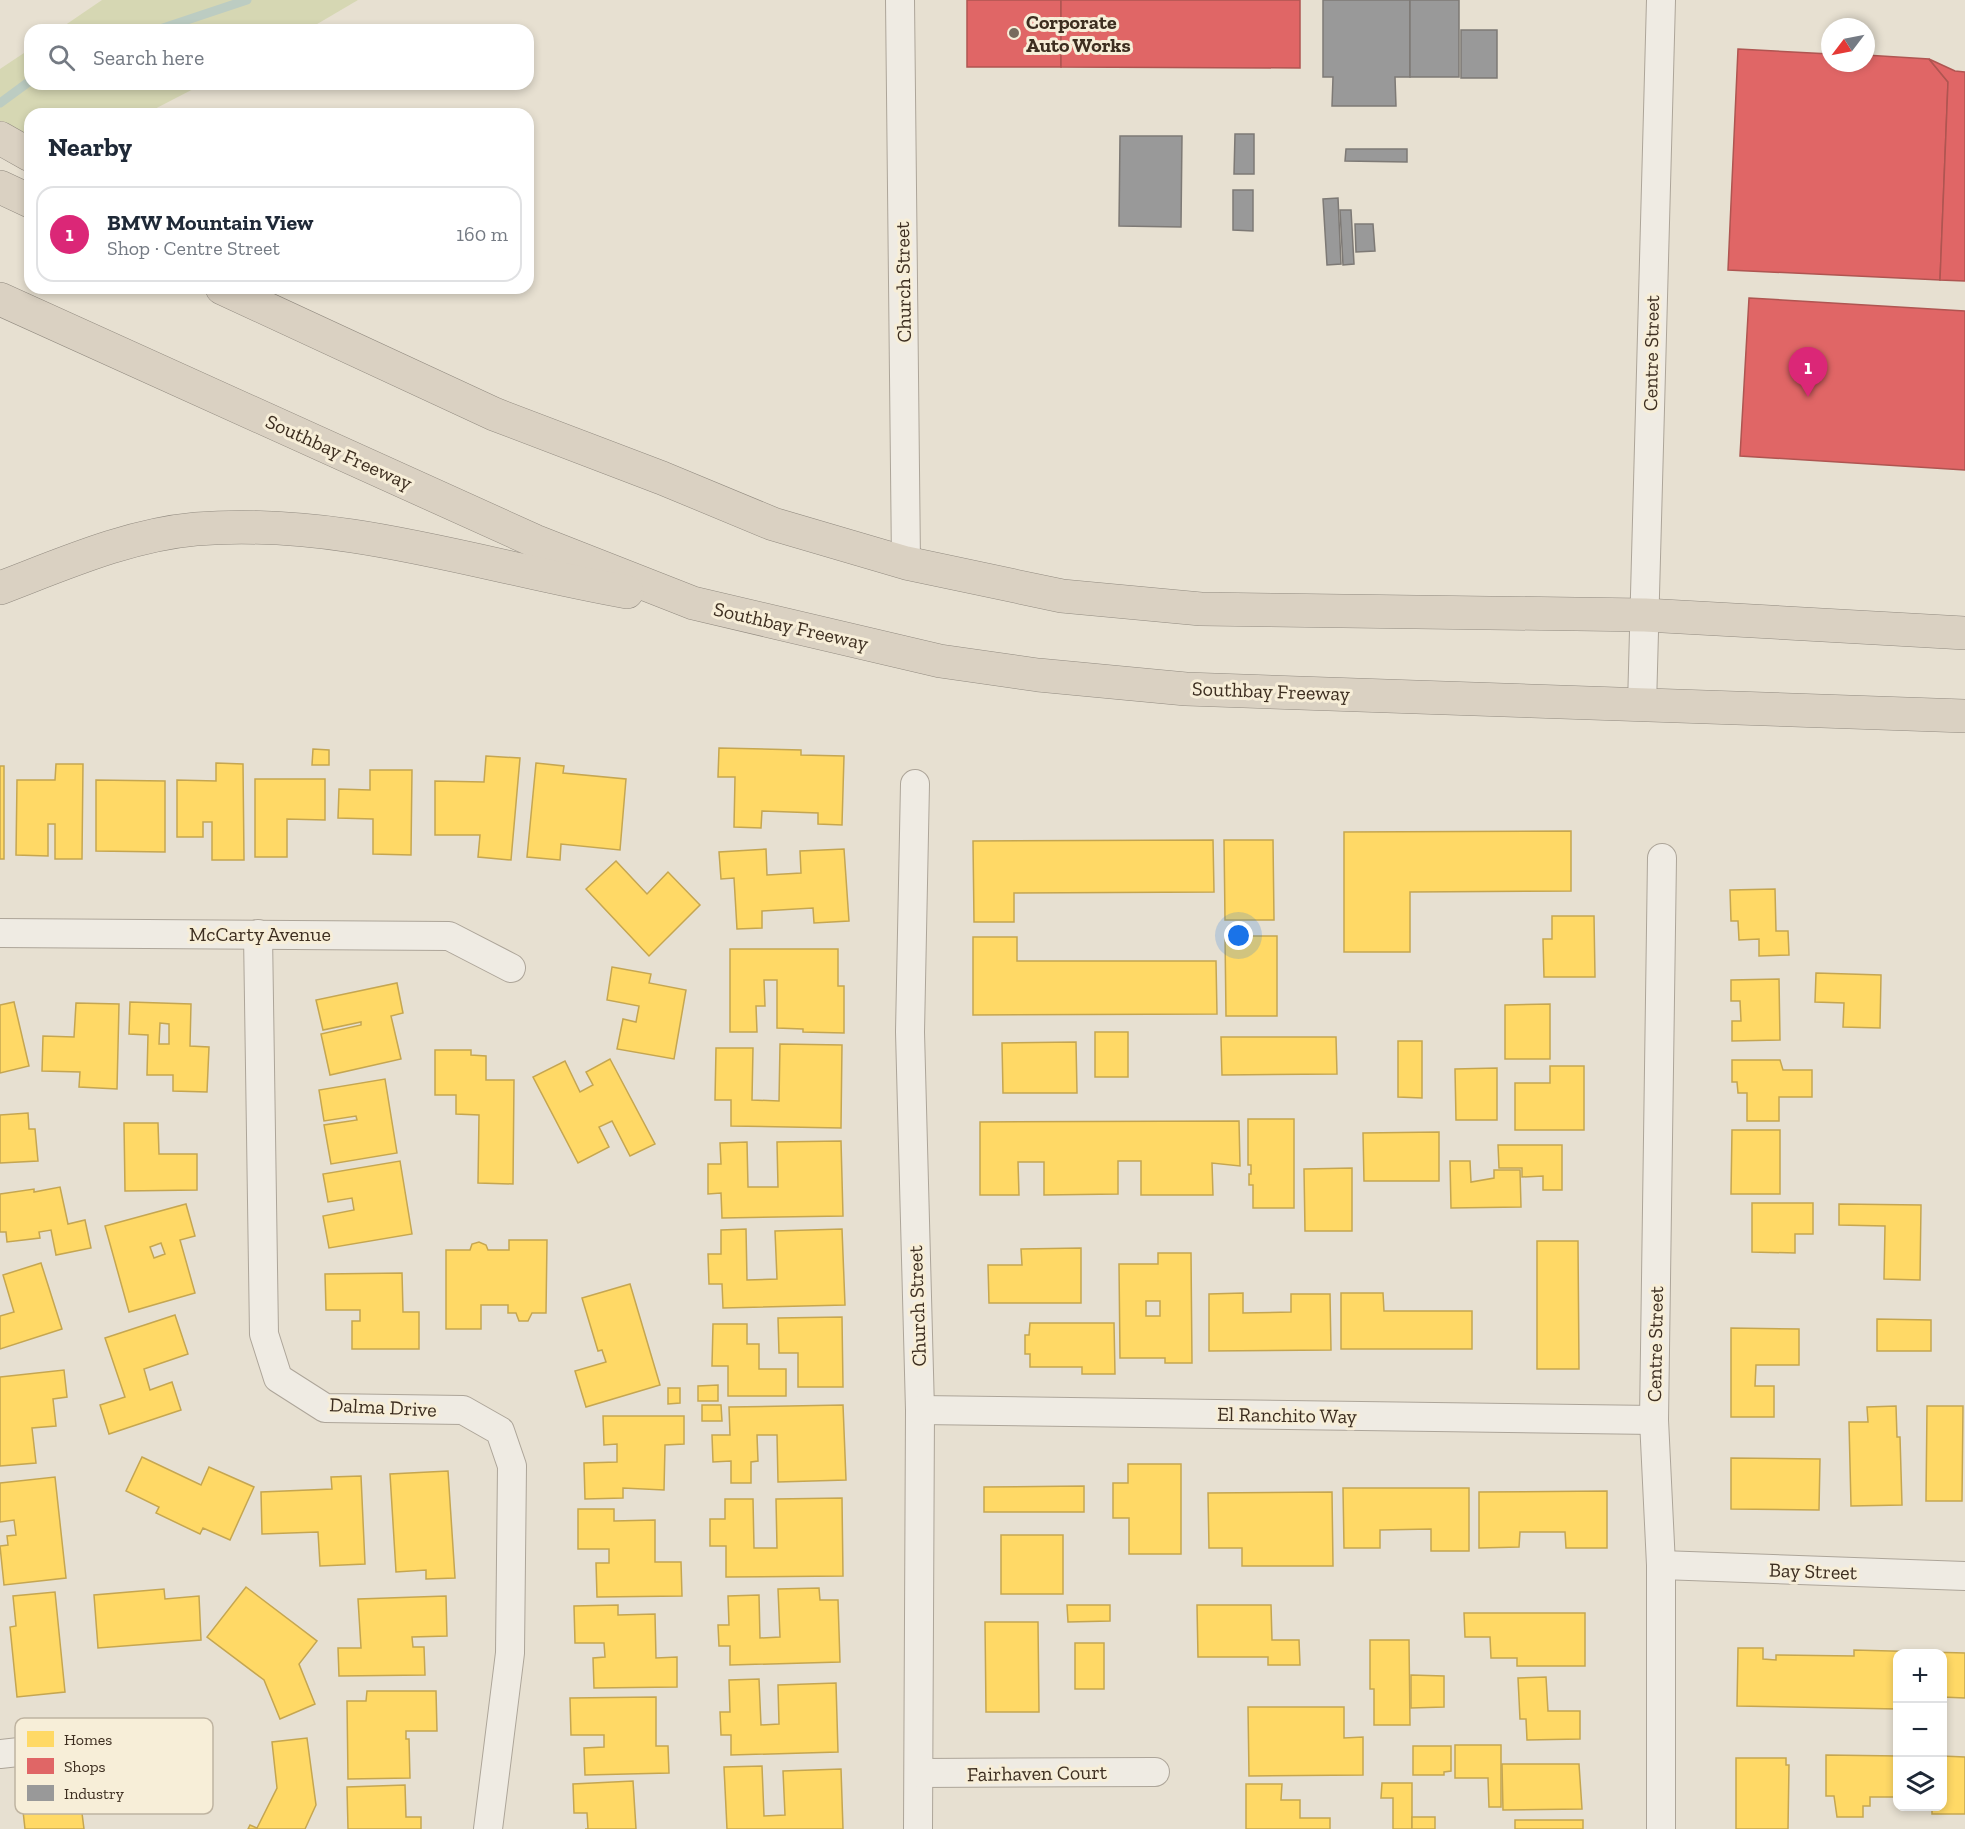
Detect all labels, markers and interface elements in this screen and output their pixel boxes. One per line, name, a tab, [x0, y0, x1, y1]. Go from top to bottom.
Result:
place label: Corporate Auto Works	[1026, 10, 1131, 57]
north arrow	[1821, 18, 1875, 72]
search box	[24, 24, 534, 90]
marker: Corporate Auto Works	[1007, 26, 1021, 40]
icon: search	[45, 41, 78, 74]
text: Search here	[93, 44, 204, 71]
text: Nearby	[48, 131, 132, 163]
text: BMW Mountain View	[107, 209, 314, 236]
street label: Church Street	[890, 221, 916, 343]
text: 1	[65, 222, 74, 246]
text: 160 m	[456, 222, 508, 246]
text: Shop · Centre Street	[107, 236, 280, 260]
street label: Centre Street	[1638, 294, 1664, 411]
pin: 1	[1788, 348, 1828, 397]
street label: Southbay Freeway	[262, 409, 417, 495]
street label: Southbay Freeway	[711, 597, 871, 656]
street label: Southbay Freeway	[1192, 676, 1351, 706]
your location	[1224, 921, 1253, 950]
street label: McCarty Avenue	[189, 922, 331, 946]
street label: Church Street	[903, 1244, 931, 1367]
street label: Centre Street	[1642, 1285, 1668, 1402]
street label: Dalma Drive	[329, 1392, 437, 1422]
street label: El Ranchito Way	[1217, 1402, 1358, 1428]
street label: Bay Street	[1768, 1557, 1858, 1585]
map controls	[1893, 1649, 1947, 1811]
button: +	[1893, 1649, 1947, 1703]
button: −	[1893, 1703, 1947, 1757]
legend	[15, 1718, 213, 1814]
text: Homes	[64, 1730, 112, 1749]
text: Shops	[64, 1757, 106, 1776]
button: layers	[1893, 1757, 1947, 1811]
street label: Fairhaven Court	[967, 1760, 1108, 1786]
text: Industry	[64, 1784, 125, 1803]

